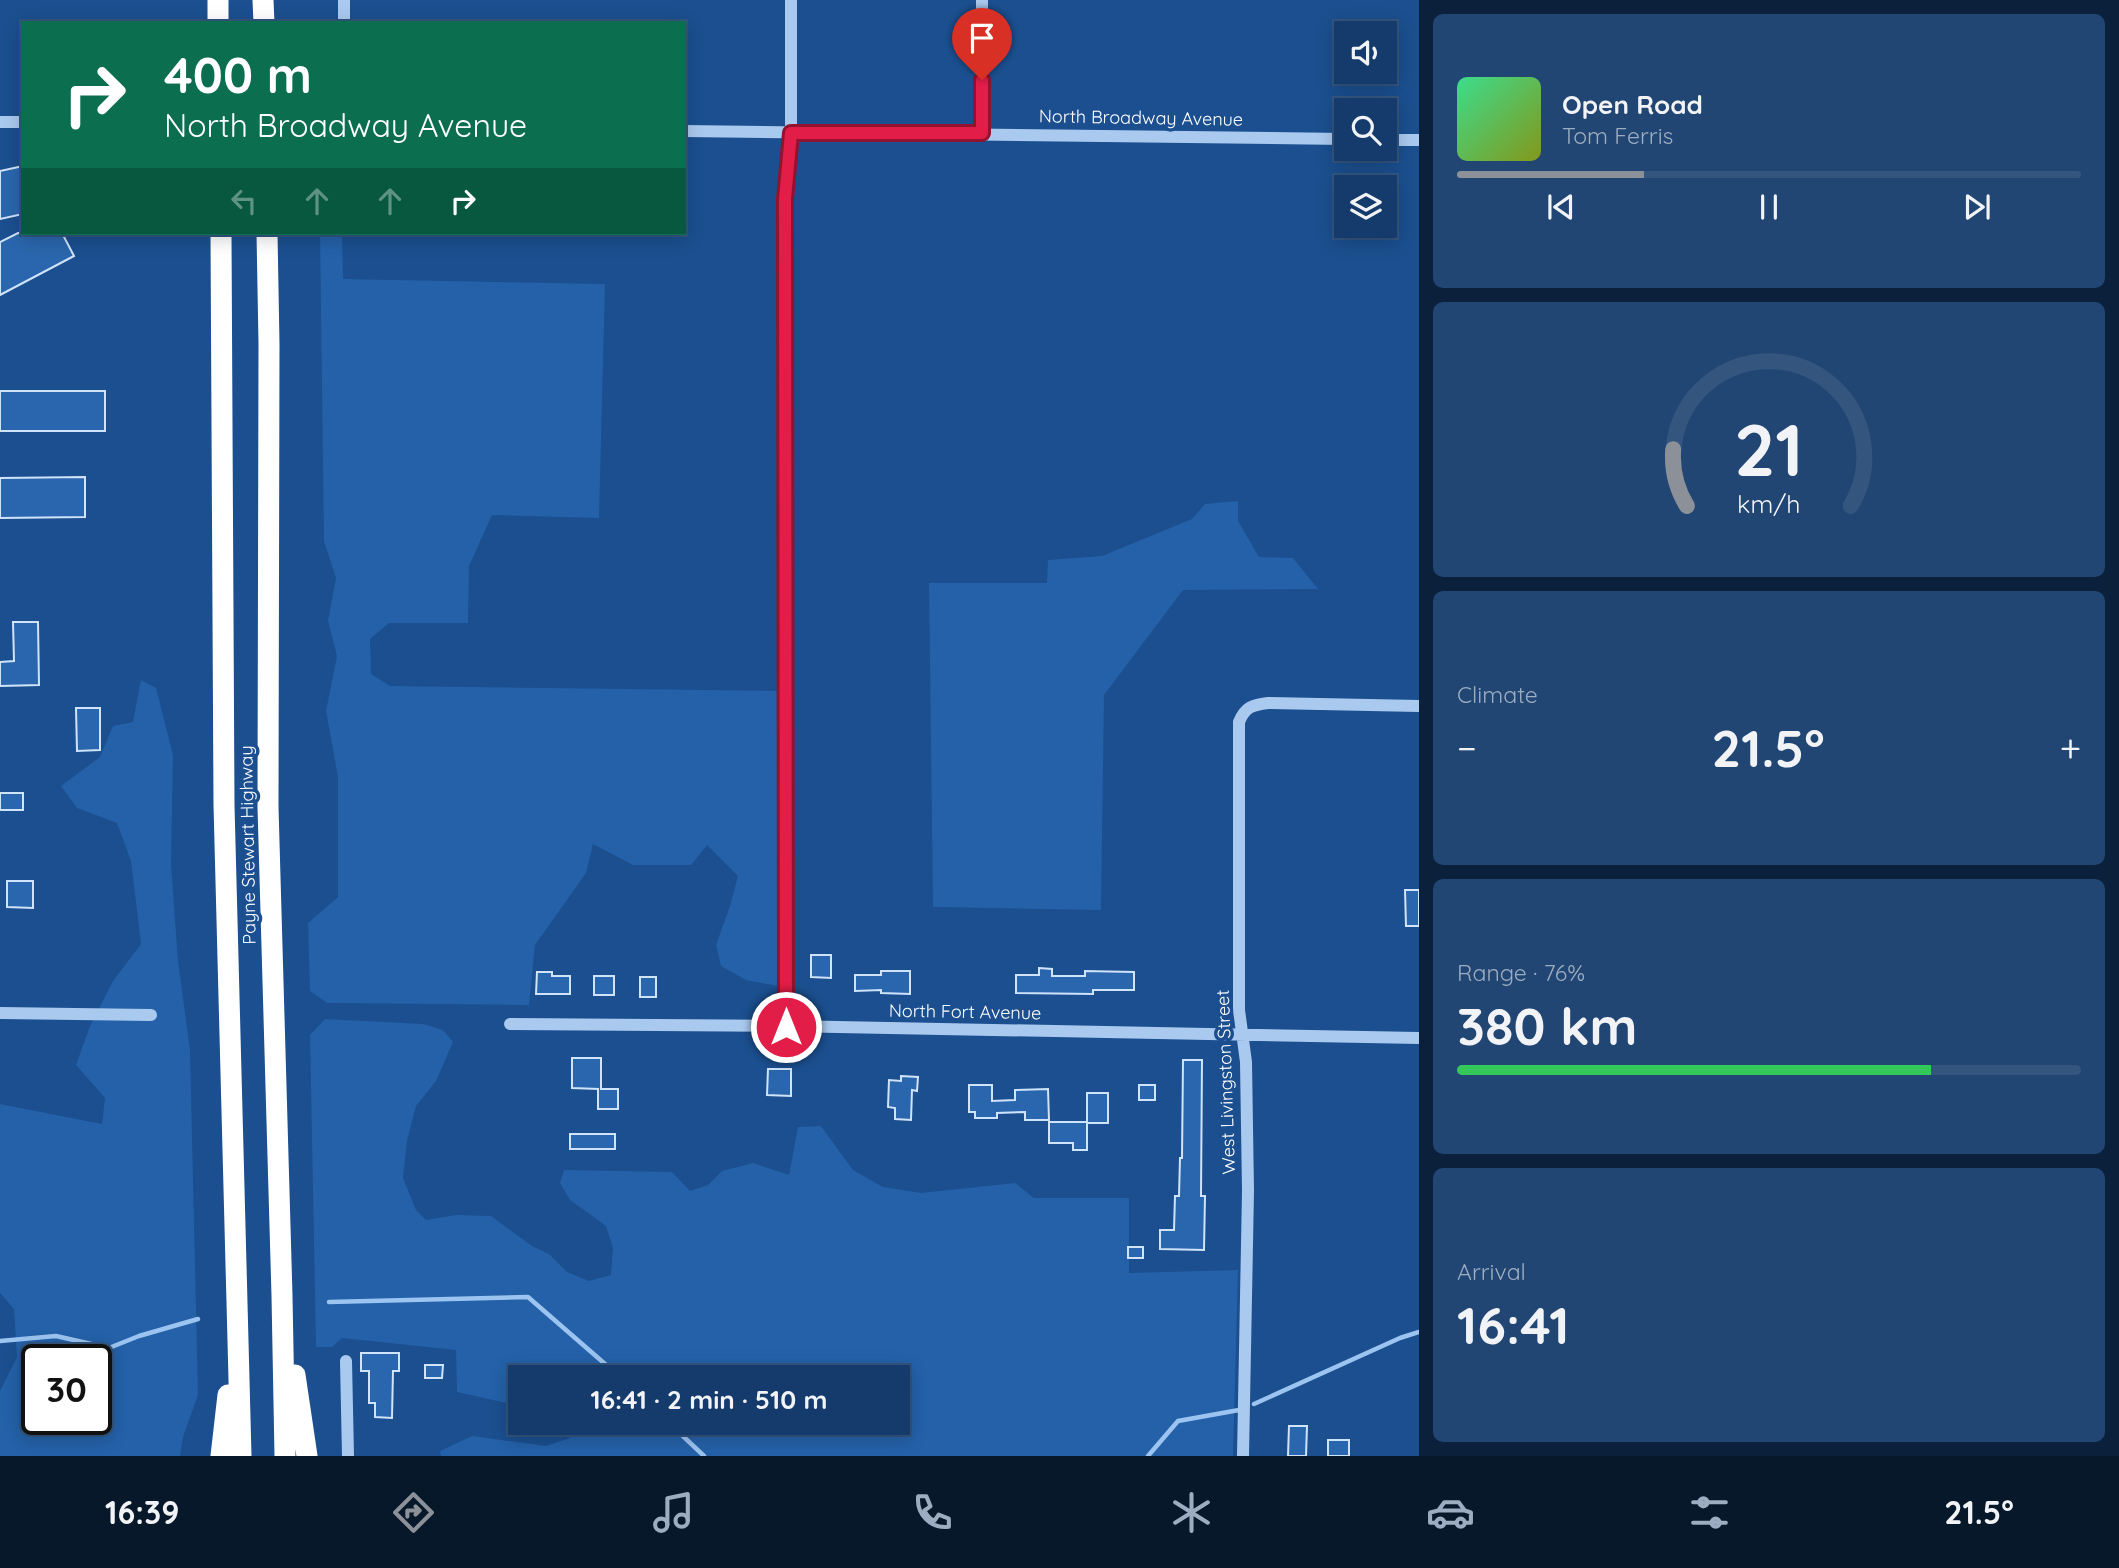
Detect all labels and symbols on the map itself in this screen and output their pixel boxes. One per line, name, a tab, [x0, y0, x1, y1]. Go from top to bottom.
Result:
pin	[952, 8, 1012, 80]
street label: North Broadway Avenue	[1039, 104, 1243, 131]
street label: Payne Stewart Highway	[234, 745, 261, 945]
street label: West Livingston Street	[1211, 989, 1240, 1175]
position arrow	[749, 990, 823, 1064]
street label: North Fort Avenue	[889, 999, 1041, 1024]
speed limit sign: 30	[21, 1344, 112, 1435]

